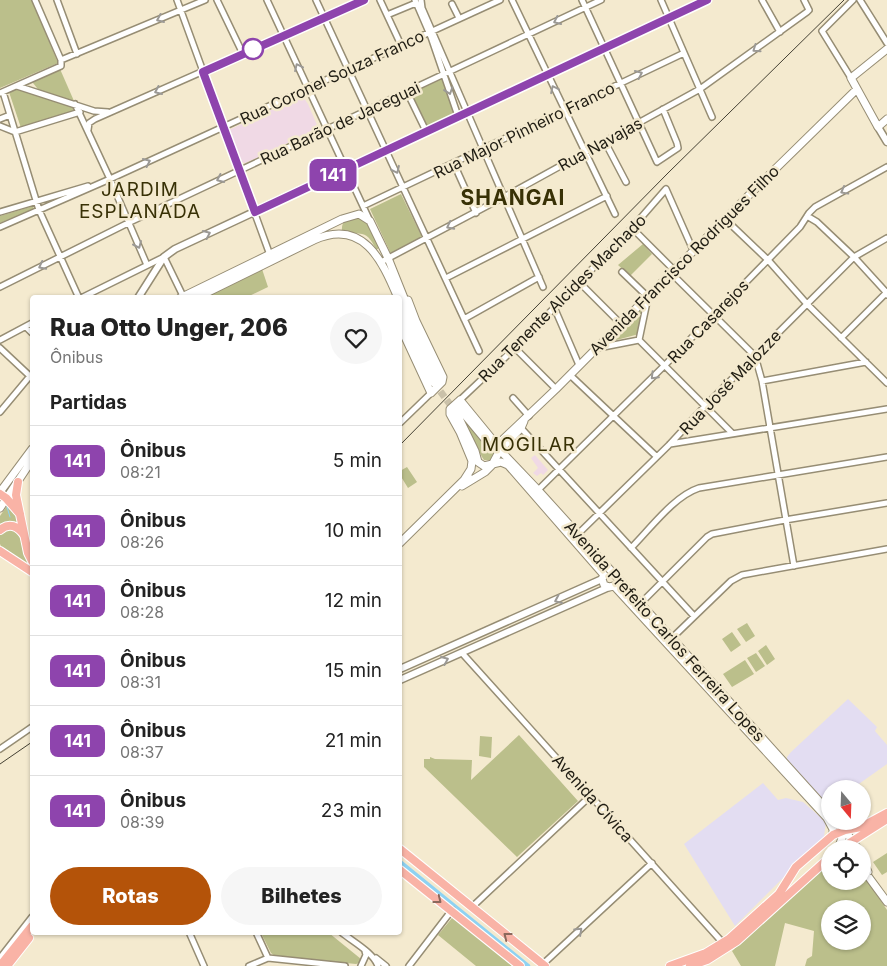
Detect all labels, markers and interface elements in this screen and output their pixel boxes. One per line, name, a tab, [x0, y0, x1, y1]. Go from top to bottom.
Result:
one-way arrow	[156, 13, 165, 24]
one-way arrow	[553, 15, 562, 25]
street label: Rua Coronel Souza Franco	[237, 25, 427, 129]
unlabelled marker	[242, 38, 264, 60]
one-way arrow	[752, 43, 762, 52]
one-way arrow	[294, 63, 304, 72]
one-way arrow	[634, 70, 643, 81]
street label: Rua Barão de Jaceguai	[257, 77, 423, 169]
street label: Rua Major Pinheiro Franco	[430, 77, 618, 183]
one-way arrow	[154, 85, 163, 96]
one-way arrow	[443, 86, 453, 94]
one-way arrow	[550, 86, 560, 95]
street label: Rua Navajas	[554, 113, 646, 175]
one-way arrow	[142, 158, 151, 168]
line badge: 141	[304, 159, 362, 191]
street label: Avenida Francisco Rodrigues Filho	[585, 161, 783, 359]
text: 141	[319, 164, 347, 185]
one-way arrow	[389, 165, 399, 174]
one-way arrow	[216, 173, 225, 183]
district label: JARDIM ESPLANADA	[79, 178, 201, 223]
one-way arrow	[841, 184, 850, 194]
district label: SHANGAI	[461, 185, 565, 210]
street label: Rua Tenente Alcides Machado	[474, 210, 650, 386]
one-way arrow	[446, 220, 455, 230]
one-way arrow	[202, 230, 211, 240]
one-way arrow	[131, 240, 142, 249]
one-way arrow	[38, 260, 47, 270]
street label: Rua Casarejos	[663, 275, 753, 367]
button: heart	[330, 312, 382, 364]
text: Rua Otto Unger, 206	[50, 313, 288, 342]
street label: Rua José Malozze	[675, 326, 785, 438]
text: Ônibus	[50, 347, 103, 367]
one-way arrow	[651, 370, 660, 379]
text: Partidas	[50, 391, 127, 414]
district label: MOGILAR	[482, 433, 576, 456]
text: Ônibus	[120, 439, 186, 462]
text: 5 min	[333, 449, 382, 472]
text: 141	[64, 450, 91, 471]
text: 08:21	[120, 462, 161, 482]
text: Ônibus	[120, 509, 186, 532]
street label: Avenida Prefeito Carlos Ferreira Lopes	[560, 516, 770, 746]
text: 10 min	[324, 519, 382, 542]
text: 141	[64, 520, 91, 541]
text: 08:26	[120, 532, 164, 552]
text: Ônibus	[120, 579, 186, 602]
text: 12 min	[325, 589, 382, 612]
text: 141	[64, 590, 91, 611]
one-way arrow	[554, 593, 563, 604]
text: 08:28	[120, 602, 164, 622]
text: Ônibus	[120, 649, 186, 672]
one-way arrow	[440, 656, 449, 667]
text: 15 min	[325, 659, 382, 682]
text: 141	[64, 660, 91, 681]
text: 08:31	[120, 672, 161, 692]
text: Ônibus	[120, 719, 186, 742]
text: 21 min	[325, 729, 382, 752]
text: 141	[64, 730, 91, 751]
text: 08:37	[120, 742, 164, 762]
street label: Avenida Cívica	[548, 750, 638, 846]
north arrow	[821, 780, 871, 830]
map controls	[821, 780, 871, 950]
text: Ônibus	[120, 789, 186, 812]
text: 23 min	[321, 799, 382, 822]
text: 141	[64, 800, 91, 821]
text: 08:39	[120, 812, 164, 832]
button: locate	[821, 840, 871, 890]
button: Rotas	[50, 867, 211, 925]
button: Bilhetes	[221, 867, 382, 925]
one-way arrow	[432, 894, 441, 902]
button: layers	[821, 900, 871, 950]
one-way arrow	[573, 928, 582, 937]
one-way arrow	[504, 933, 513, 941]

